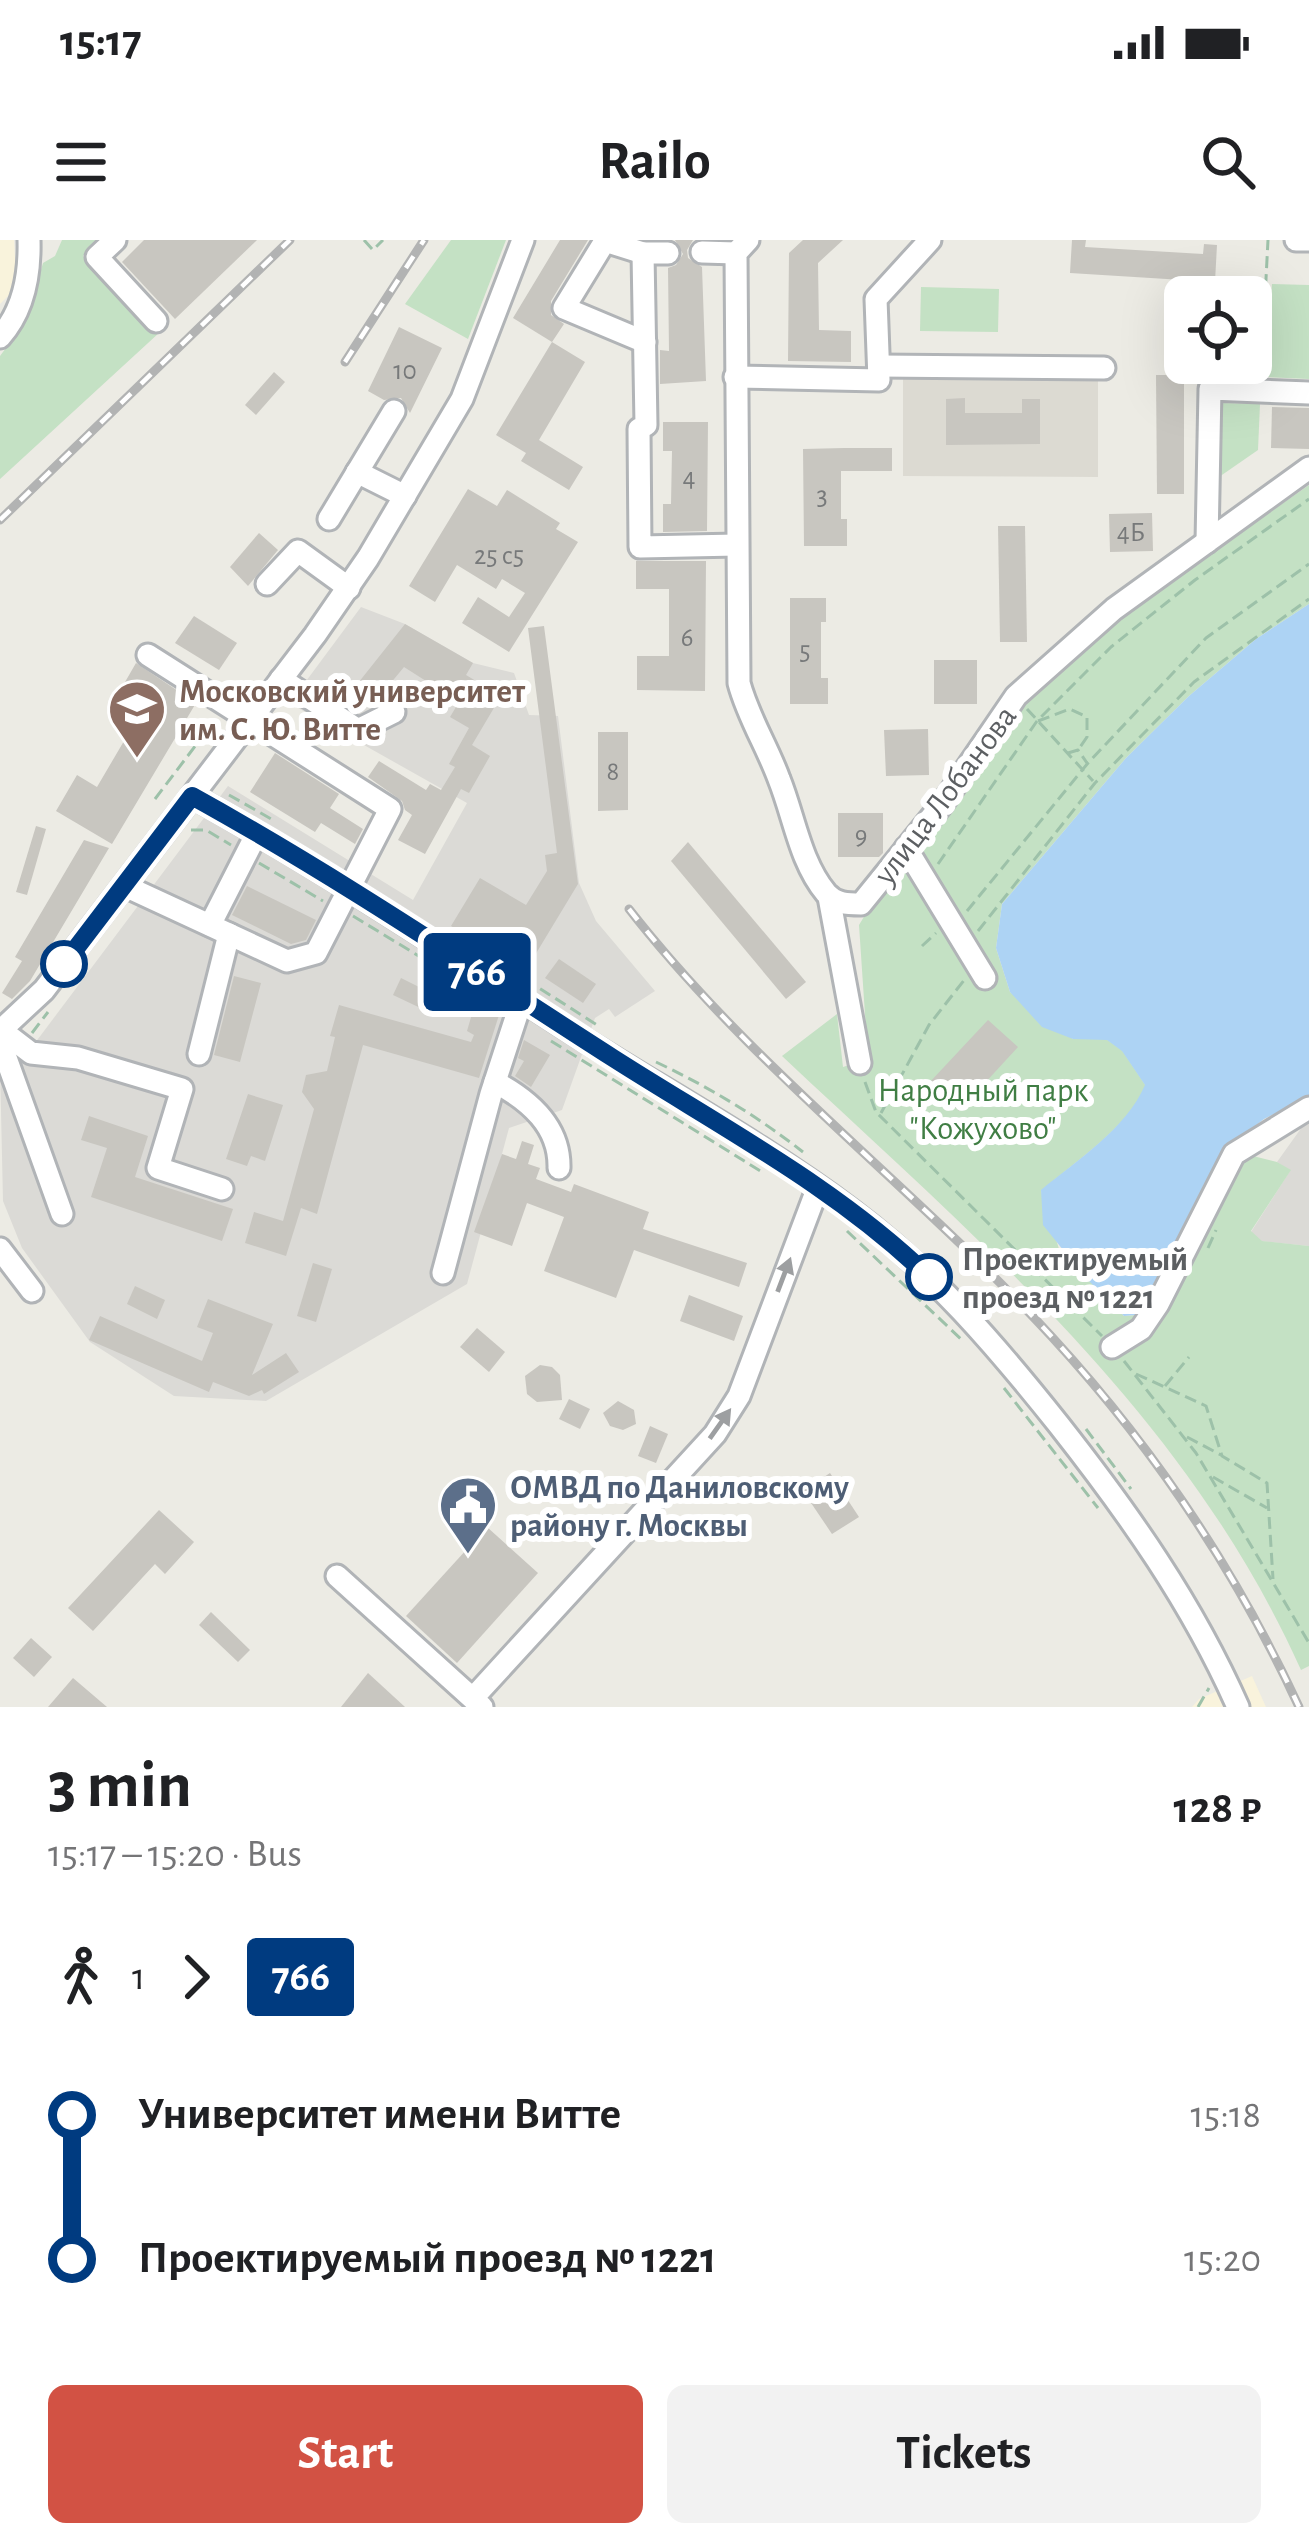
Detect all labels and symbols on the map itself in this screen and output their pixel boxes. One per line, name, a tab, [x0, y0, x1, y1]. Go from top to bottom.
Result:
house number: 10	[393, 357, 417, 384]
house number: 4	[683, 464, 696, 491]
house number: 3	[816, 482, 828, 509]
house number: 4Б	[1117, 519, 1145, 546]
house number: 25 с5	[474, 542, 524, 569]
house number: 6	[681, 624, 693, 651]
house number: 5	[799, 637, 811, 664]
place label: Московский университет им. С. Ю. Витте	[179, 676, 525, 747]
school or university icon: Московский университет им. С. Ю. Витте	[106, 678, 168, 760]
street label: улица Лобанова	[868, 700, 1024, 892]
house number: 8	[607, 758, 619, 785]
house number: 9	[855, 822, 867, 849]
line badge: 766	[408, 933, 546, 1011]
unlabelled marker	[42, 942, 86, 986]
park label: Народный парк "Кожухово"	[878, 1075, 1088, 1146]
place label: Проектируемый проезд № 1221	[962, 1244, 1188, 1315]
marker: Проектируемый проезд № 1221	[907, 1255, 951, 1299]
one-way arrow	[775, 1257, 794, 1293]
one-way arrow	[707, 1408, 731, 1440]
place label: ОМВД по Даниловскому району г. Москвы	[510, 1472, 849, 1543]
public building icon: ОМВД по Даниловскому району г. Москвы	[437, 1474, 499, 1556]

